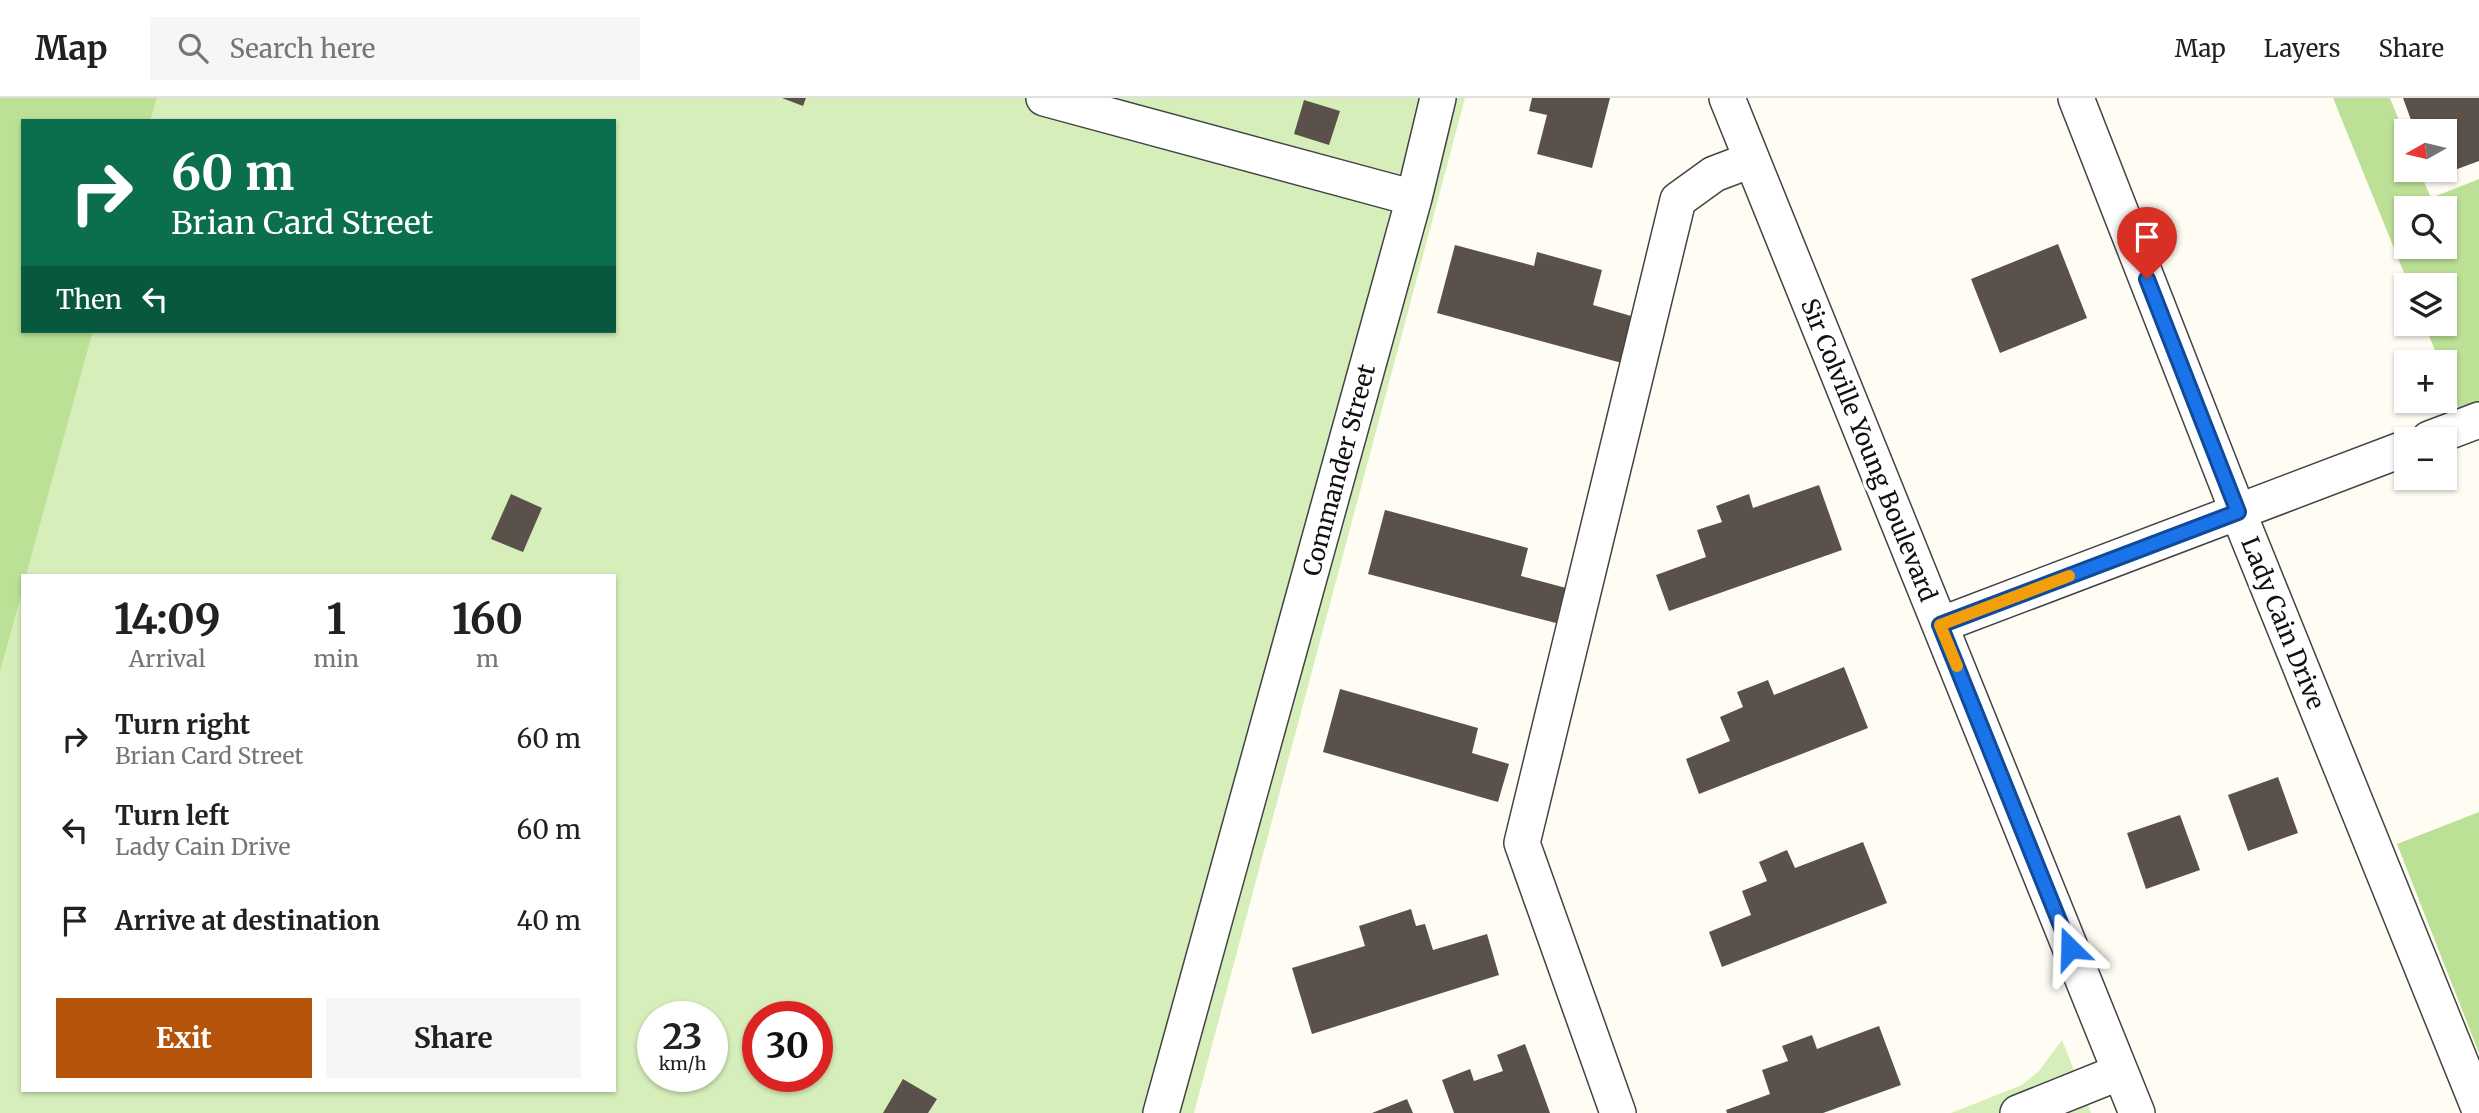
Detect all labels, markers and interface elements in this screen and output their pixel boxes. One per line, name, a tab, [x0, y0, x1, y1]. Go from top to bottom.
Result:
search box	[150, 17, 640, 80]
text: Map	[35, 28, 108, 69]
icon: search	[174, 29, 212, 67]
text: Search here	[230, 32, 375, 65]
text: Map	[2175, 33, 2226, 64]
text: Layers	[2264, 33, 2340, 64]
text: Share	[2378, 33, 2444, 64]
north arrow	[2394, 119, 2457, 182]
map controls	[2394, 119, 2457, 490]
text: 60 m	[171, 142, 294, 203]
icon: right	[56, 147, 147, 238]
button: search	[2394, 196, 2457, 259]
text: Brian Card Street	[171, 203, 433, 243]
pin	[2117, 207, 2177, 279]
icon: arrive	[2128, 218, 2166, 256]
button: layers	[2394, 273, 2457, 336]
icon: left	[136, 280, 174, 318]
text: Then	[56, 283, 122, 316]
street label: Sir Colville Young Boulevard	[1794, 294, 1944, 606]
button: +	[2394, 350, 2457, 413]
street label: Commander Street	[1296, 360, 1382, 579]
button: −	[2394, 427, 2457, 490]
street label: Lady Cain Drive	[2234, 532, 2332, 714]
text: 14:09	[114, 593, 221, 645]
text: 1	[326, 593, 346, 645]
text: 160	[452, 593, 523, 645]
text: Arrival	[129, 644, 206, 673]
text: min	[313, 644, 359, 673]
text: m	[476, 644, 499, 673]
text: Turn right	[115, 708, 250, 741]
icon: right	[56, 720, 94, 758]
text: 60 m	[517, 722, 581, 755]
text: Brian Card Street	[115, 741, 303, 770]
text: Turn left	[115, 799, 229, 832]
icon: left	[56, 811, 94, 849]
text: 60 m	[517, 813, 581, 846]
text: Lady Cain Drive	[115, 832, 290, 861]
icon: arrive	[56, 902, 94, 940]
text: Arrive at destination	[115, 904, 380, 937]
text: 40 m	[517, 904, 581, 937]
position arrow	[2033, 911, 2107, 985]
button: Exit	[56, 998, 312, 1078]
button: Share	[326, 998, 581, 1078]
speed limit sign: 30	[742, 1001, 833, 1092]
text: 23	[663, 1015, 702, 1059]
text: km/h	[659, 1052, 706, 1075]

